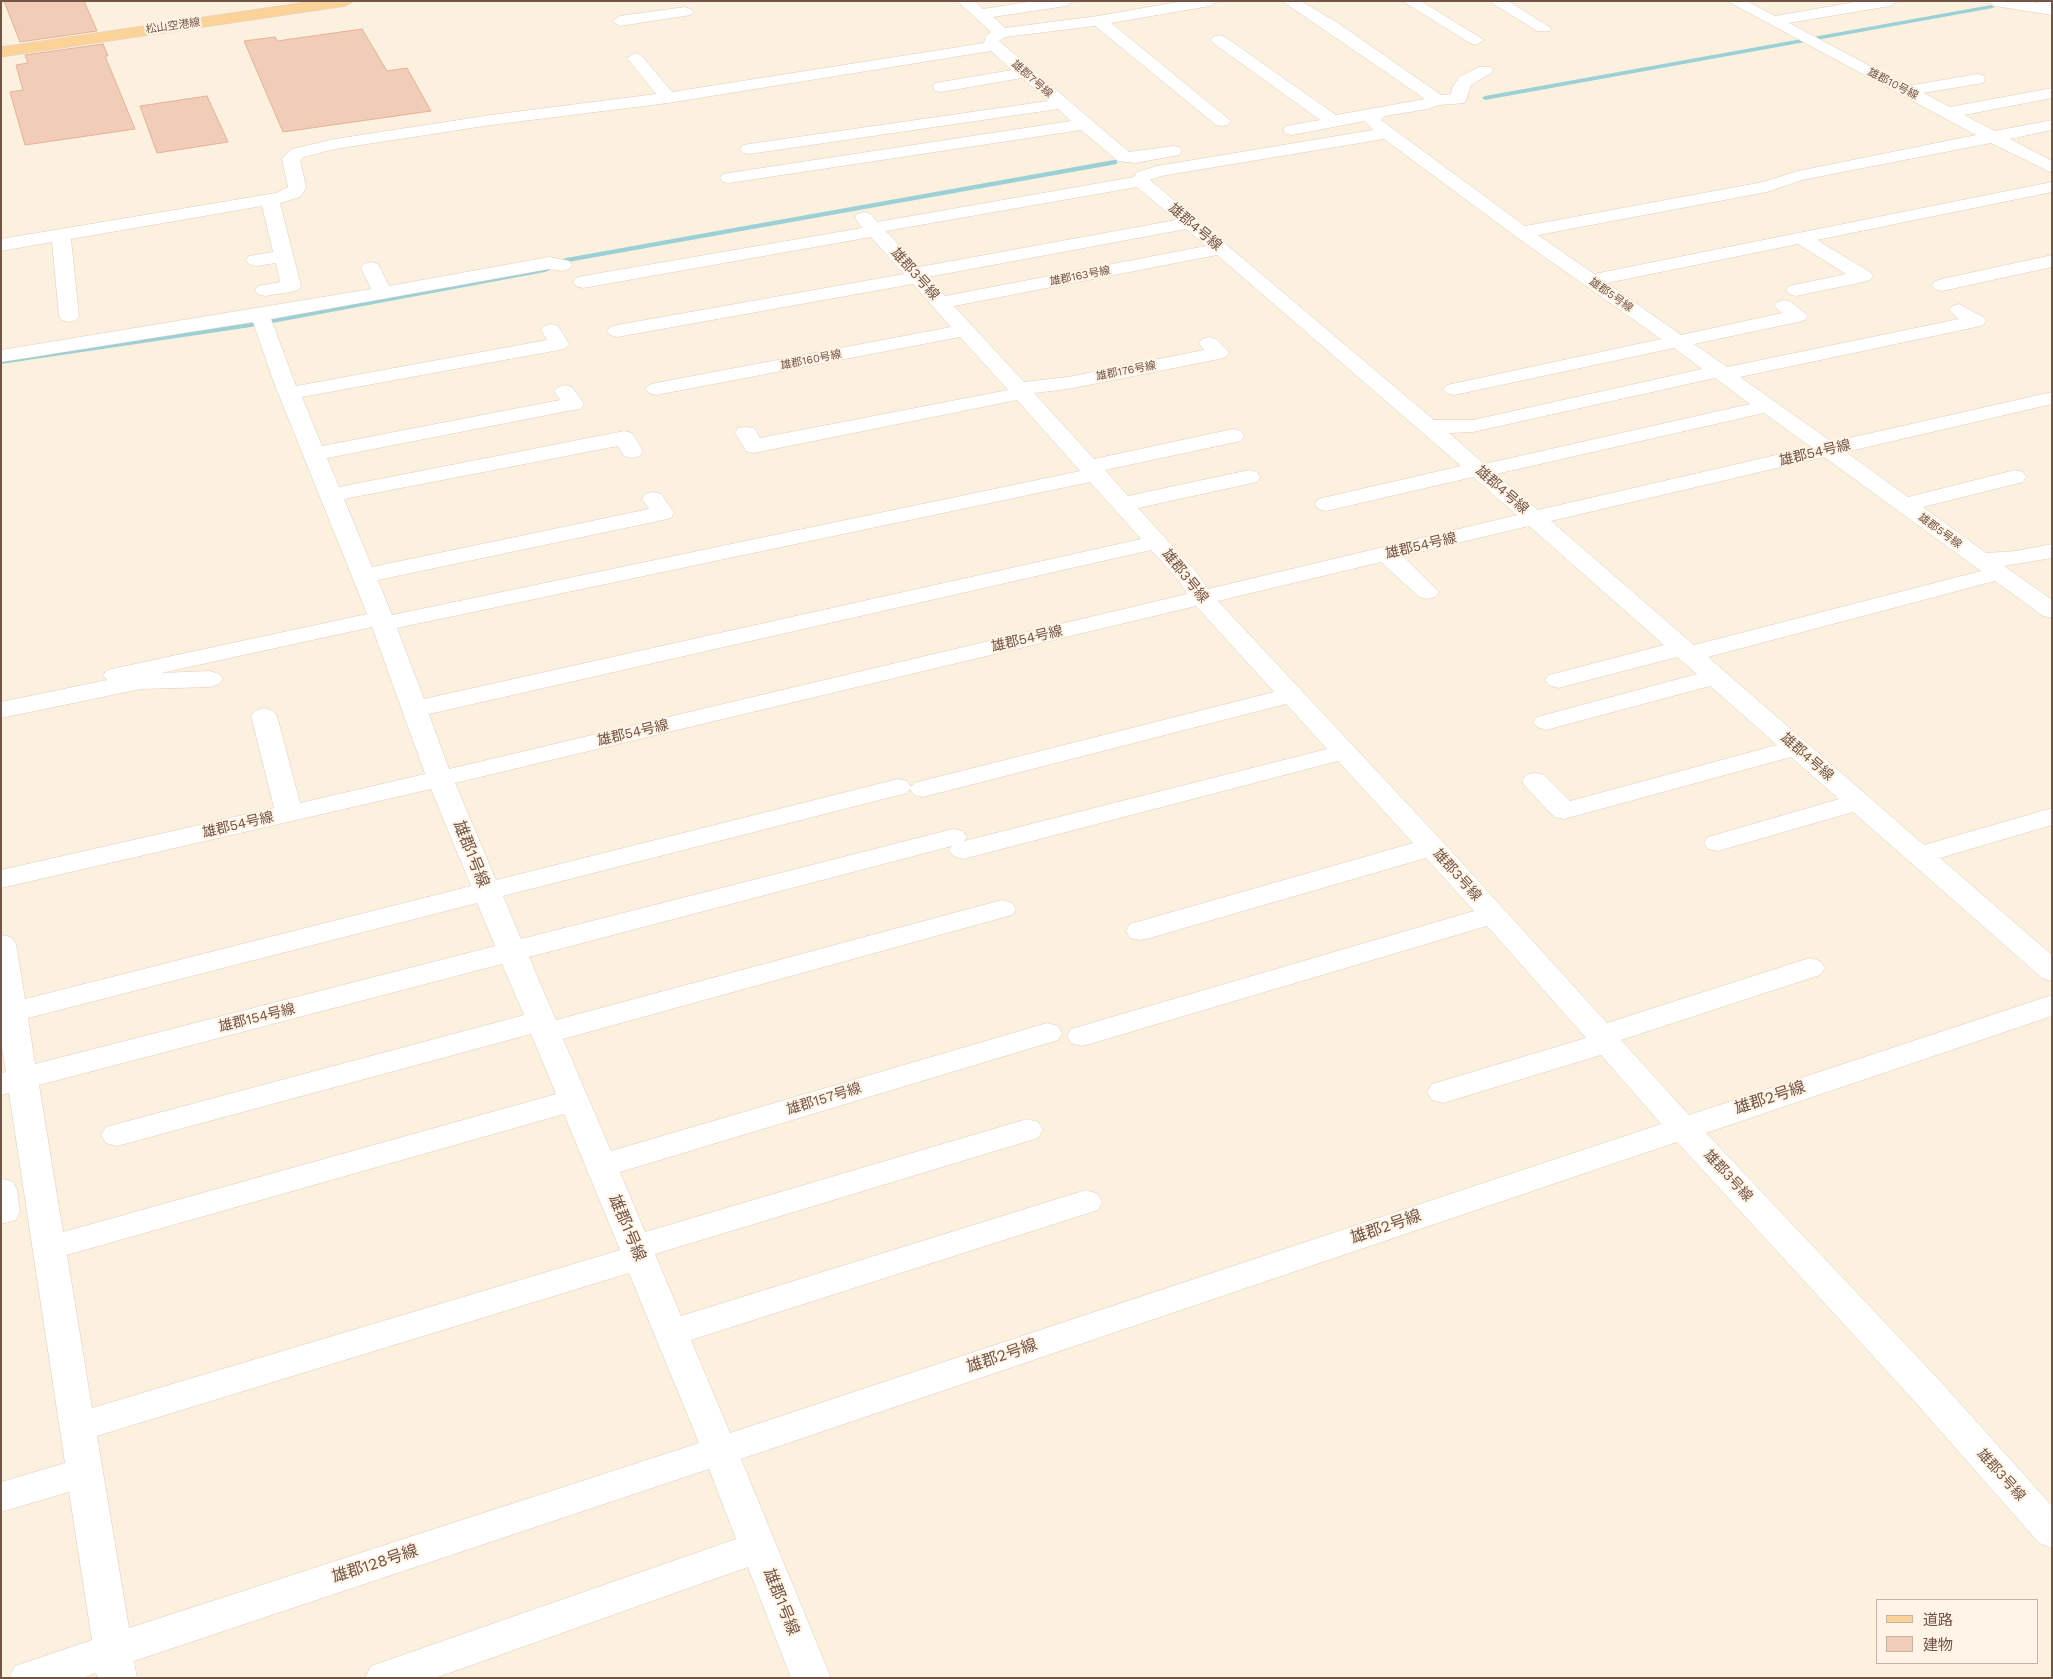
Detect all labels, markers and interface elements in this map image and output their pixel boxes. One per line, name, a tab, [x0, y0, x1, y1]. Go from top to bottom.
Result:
street label: 松山空港線	[145, 16, 201, 36]
street label: 雄郡7号線	[1009, 58, 1055, 100]
street label: 雄郡10号線	[1865, 66, 1921, 102]
street label: 雄郡4号線	[1165, 200, 1225, 254]
street label: 雄郡3号線	[887, 245, 943, 303]
street label: 雄郡163号線	[1049, 264, 1111, 288]
street label: 雄郡5号線	[1587, 275, 1635, 315]
street label: 雄郡160号線	[779, 348, 843, 372]
street label: 雄郡176号線	[1095, 359, 1157, 383]
street label: 雄郡54号線	[1778, 437, 1852, 469]
street label: 雄郡4号線	[1472, 462, 1532, 518]
street label: 雄郡5号線	[1916, 511, 1964, 551]
street label: 雄郡54号線	[1384, 530, 1458, 562]
street label: 雄郡3号線	[1158, 546, 1212, 606]
street label: 雄郡54号線	[990, 623, 1064, 655]
street label: 雄郡54号線	[596, 717, 670, 749]
street label: 雄郡4号線	[1777, 729, 1837, 785]
street label: 雄郡54号線	[201, 809, 275, 841]
street label: 雄郡1号線	[449, 818, 493, 890]
street label: 雄郡3号線	[1429, 846, 1485, 904]
street label: 雄郡154号線	[217, 1000, 297, 1036]
street label: 雄郡2号線	[1732, 1078, 1808, 1118]
street label: 雄郡157号線	[785, 1080, 863, 1118]
street label: 雄郡3号線	[1700, 1147, 1756, 1205]
street label: 雄郡1号線	[604, 1192, 650, 1264]
street label: 雄郡2号線	[1348, 1206, 1424, 1248]
street label: 雄郡2号線	[964, 1335, 1040, 1377]
street label: 雄郡3号線	[1973, 1446, 2029, 1504]
street label: 雄郡128号線	[330, 1541, 420, 1587]
street label: 雄郡1号線	[759, 1566, 803, 1638]
legend	[1876, 1599, 2038, 1664]
text: 道路	[1923, 1611, 1953, 1629]
text: 建物	[1923, 1636, 1953, 1654]

